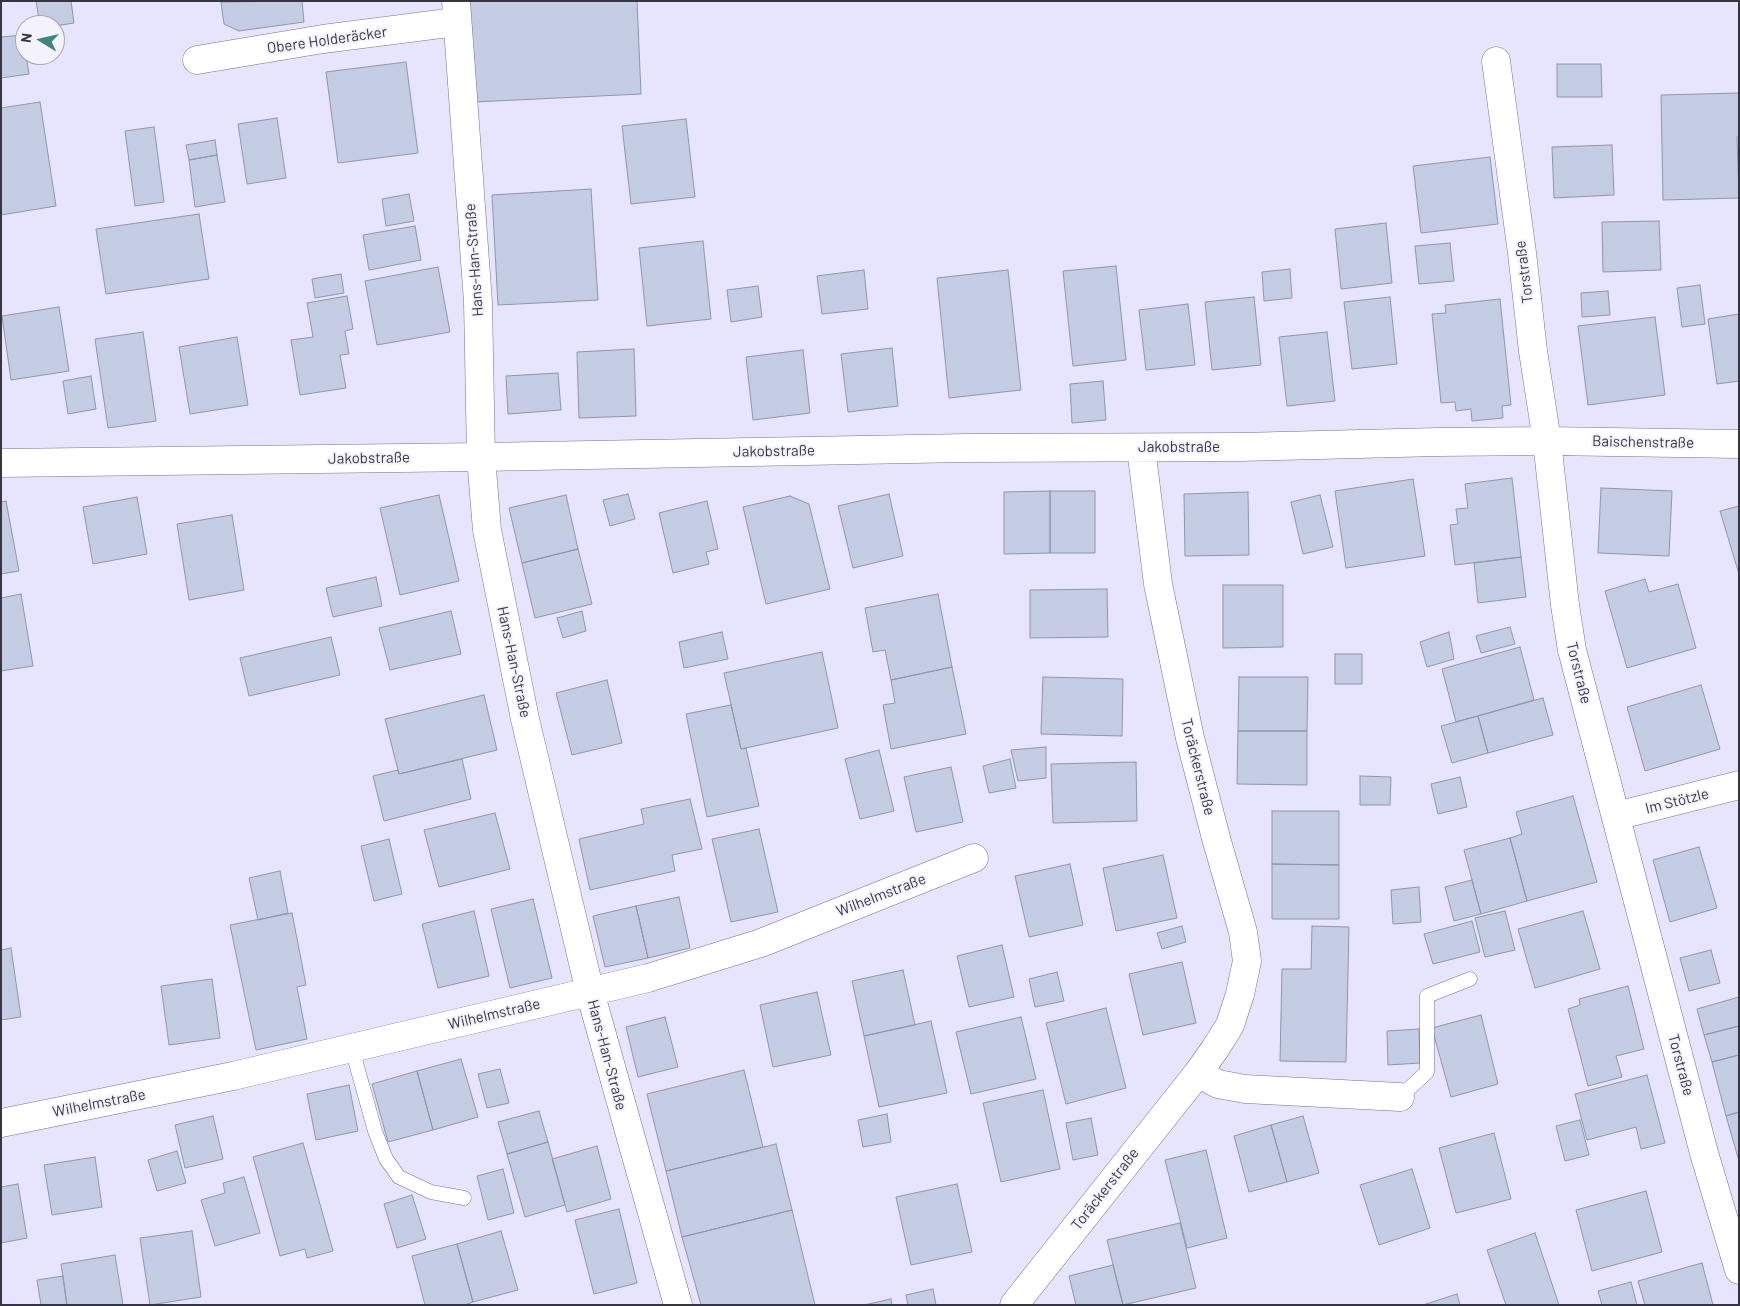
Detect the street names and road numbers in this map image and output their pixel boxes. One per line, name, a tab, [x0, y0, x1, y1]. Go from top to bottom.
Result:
street label: Obere Holderäcker	[266, 23, 388, 57]
street label: Hans-Han-Straße	[461, 203, 487, 317]
street label: Torstraße	[1511, 240, 1537, 304]
street label: Baischenstraße	[1592, 432, 1694, 452]
street label: Jakobstraße	[1138, 438, 1220, 456]
street label: Jakobstraße	[733, 441, 815, 461]
street label: Jakobstraße	[328, 448, 410, 468]
street label: Hans-Han-Straße	[493, 605, 535, 719]
street label: Torstraße	[1563, 640, 1595, 706]
street label: Toräckerstraße	[1177, 717, 1219, 817]
street label: Im Stötzle	[1643, 784, 1711, 818]
street label: Wilhelmstraße	[834, 870, 928, 920]
street label: Wilhelmstraße	[446, 995, 542, 1033]
street label: Hans-Han-Straße	[584, 998, 630, 1112]
street label: Torstraße	[1664, 1032, 1698, 1098]
street label: Wilhelmstraße	[51, 1085, 147, 1121]
street label: Toräckerstraße	[1067, 1144, 1143, 1234]

